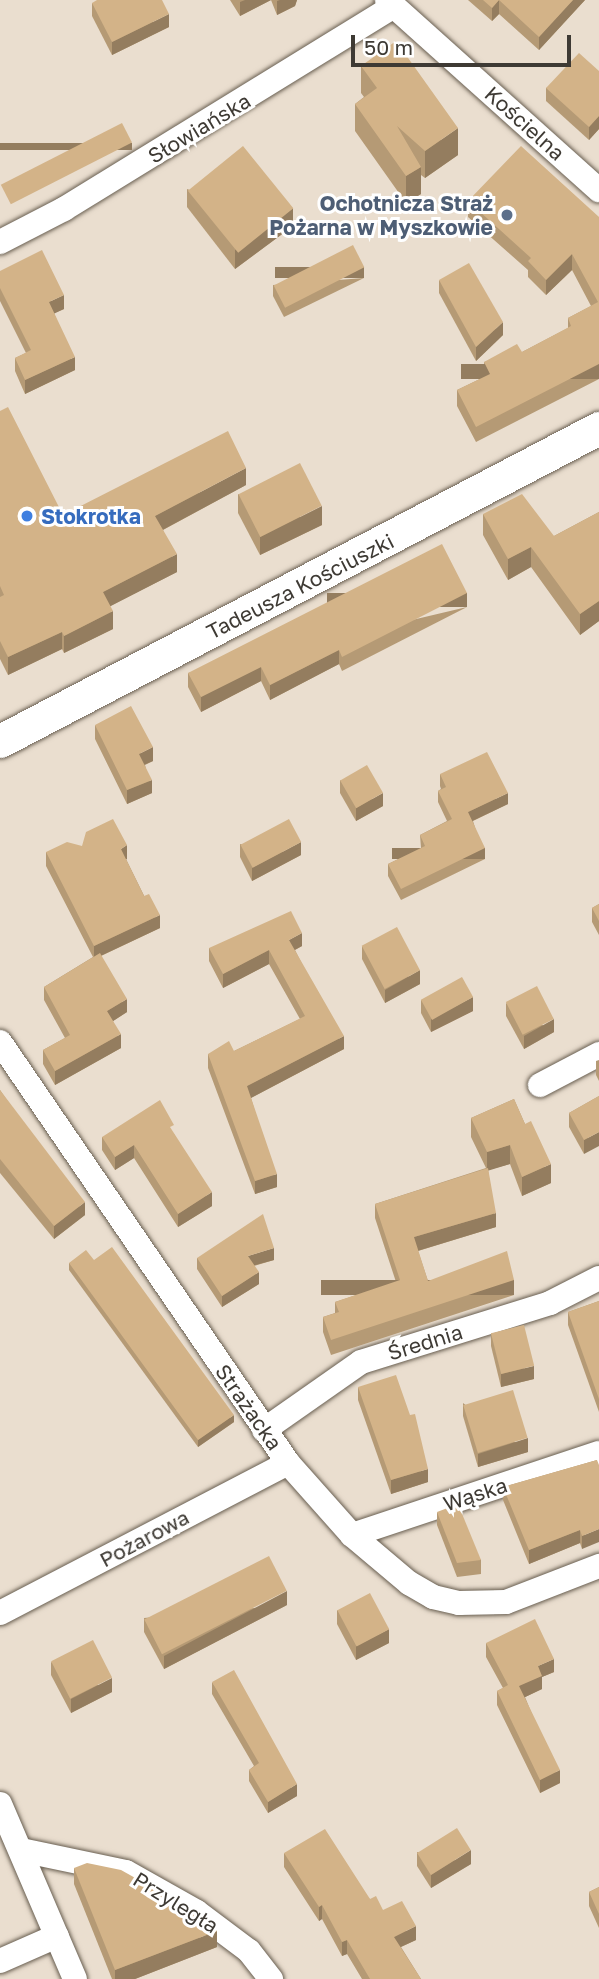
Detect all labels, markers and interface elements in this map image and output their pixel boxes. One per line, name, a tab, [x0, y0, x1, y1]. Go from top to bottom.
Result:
scale bar	[354, 21, 574, 65]
text: 50 m	[364, 34, 413, 60]
street label: Kościelna	[480, 81, 570, 165]
street label: Słowiańska	[143, 88, 255, 168]
place label: Ochotnicza Straż Pożarna w Myszkowie	[269, 190, 493, 240]
marker: Ochotnicza Straż Pożarna w Myszkowie	[499, 207, 515, 223]
place label: Stokrotka	[41, 503, 141, 529]
marker: Stokrotka	[19, 508, 35, 524]
street label: Tadeusza Kościuszki	[202, 528, 398, 644]
street label: Średnia	[385, 1319, 465, 1365]
street label: Strażacka	[210, 1359, 288, 1455]
street label: Wąska	[440, 1472, 510, 1516]
street label: Pożarowa	[95, 1504, 193, 1572]
street label: Przyległa	[129, 1866, 223, 1938]

